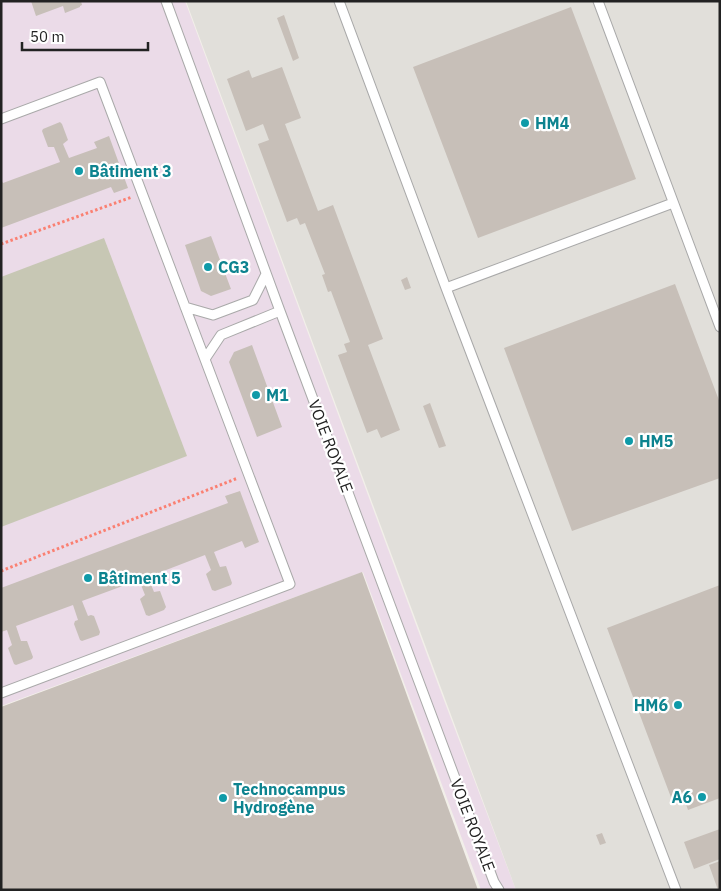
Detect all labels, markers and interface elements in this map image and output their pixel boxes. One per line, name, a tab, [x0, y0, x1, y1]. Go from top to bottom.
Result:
scale bar	[22, 20, 149, 52]
text: 50 m	[30, 27, 65, 46]
place label: HM4	[535, 113, 570, 133]
marker: HM4	[519, 117, 531, 129]
place label: Bâtiment 3	[89, 161, 172, 181]
marker: Bâtiment 3	[73, 165, 85, 177]
place label: CG3	[218, 257, 249, 277]
marker: CG3	[202, 261, 214, 273]
place label: M1	[266, 385, 289, 405]
marker: M1	[250, 389, 262, 401]
street label: VOIE ROYALE	[304, 397, 358, 495]
place label: HM5	[639, 431, 674, 451]
marker: HM5	[623, 435, 635, 447]
place label: Bâtiment 5	[98, 568, 181, 588]
marker: Bâtiment 5	[82, 572, 94, 584]
place label: HM6	[634, 695, 668, 715]
marker: HM6	[672, 699, 684, 711]
street label: VOIE ROYALE	[446, 776, 500, 874]
place label: Technocampus Hydrogène	[233, 779, 346, 817]
place label: A6	[671, 787, 692, 807]
marker: A6	[696, 791, 708, 803]
marker: Technocampus Hydrogène	[217, 792, 229, 804]

